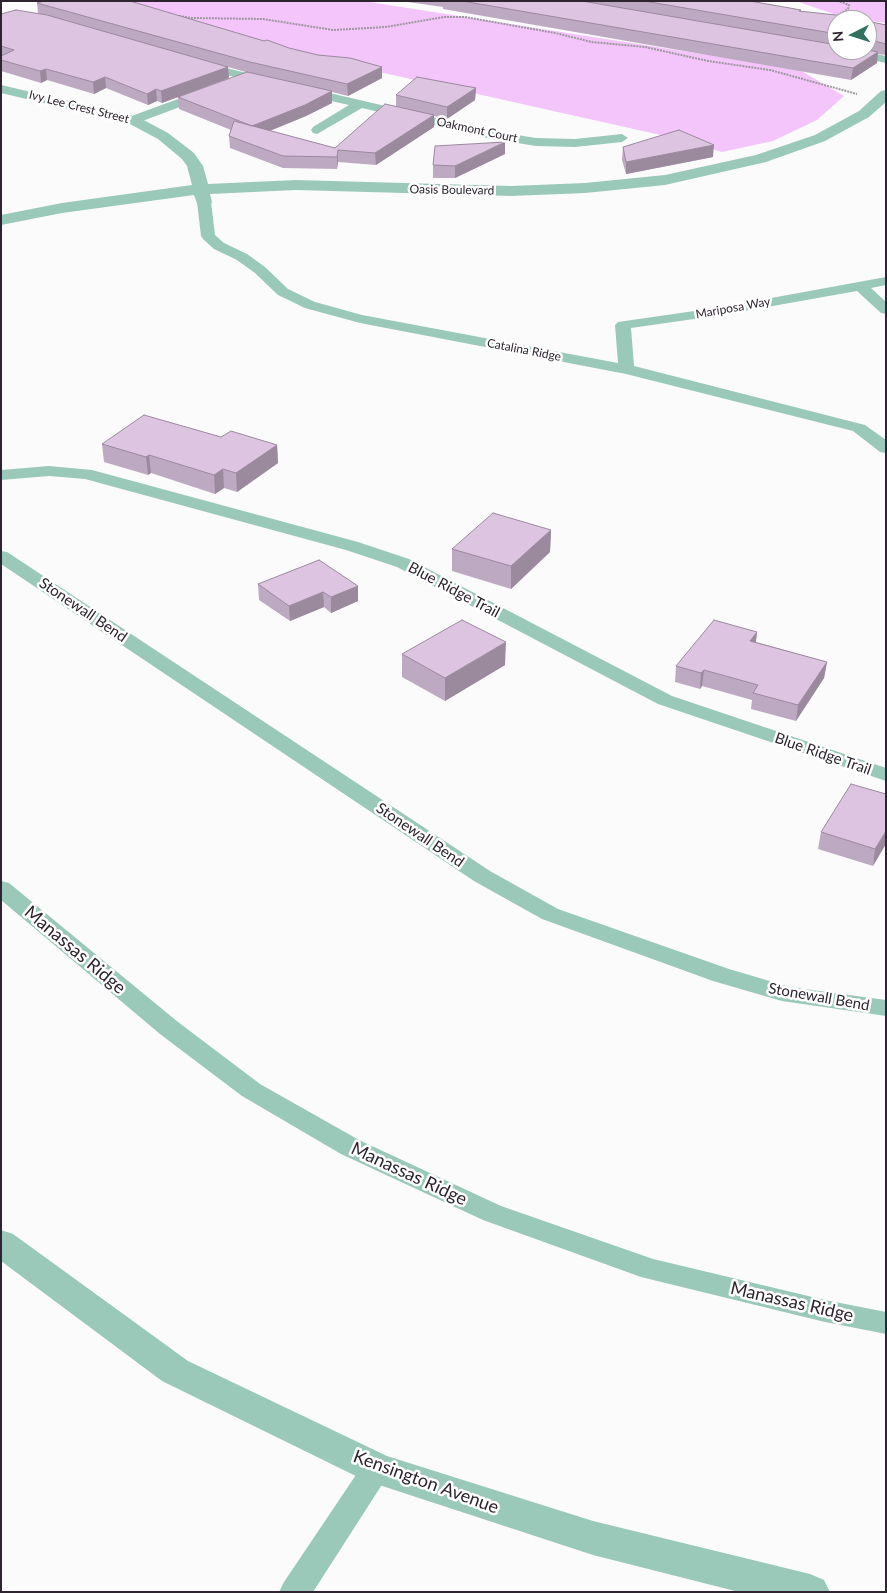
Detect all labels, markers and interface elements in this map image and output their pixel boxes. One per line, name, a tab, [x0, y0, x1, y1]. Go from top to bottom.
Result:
north arrow	[827, 10, 877, 60]
text: N	[829, 30, 846, 42]
street label: Ivy Lee Crest Street	[27, 88, 131, 126]
street label: Oakmont Court	[435, 114, 519, 146]
street label: Oasis Boulevard	[409, 182, 495, 198]
street label: Mariposa Way	[694, 294, 772, 322]
street label: Catalina Ridge	[486, 336, 562, 364]
street label: Blue Ridge Trail	[405, 558, 503, 622]
street label: Stonewall Bend	[36, 574, 130, 646]
street label: Blue Ridge Trail	[772, 729, 874, 779]
street label: Stonewall Bend	[373, 799, 467, 871]
street label: Manassas Ridge	[20, 901, 130, 999]
street label: Stonewall Bend	[767, 979, 871, 1015]
street label: Manassas Ridge	[348, 1138, 470, 1210]
street label: Manassas Ridge	[728, 1277, 856, 1327]
street label: Kensington Avenue	[350, 1446, 502, 1518]

